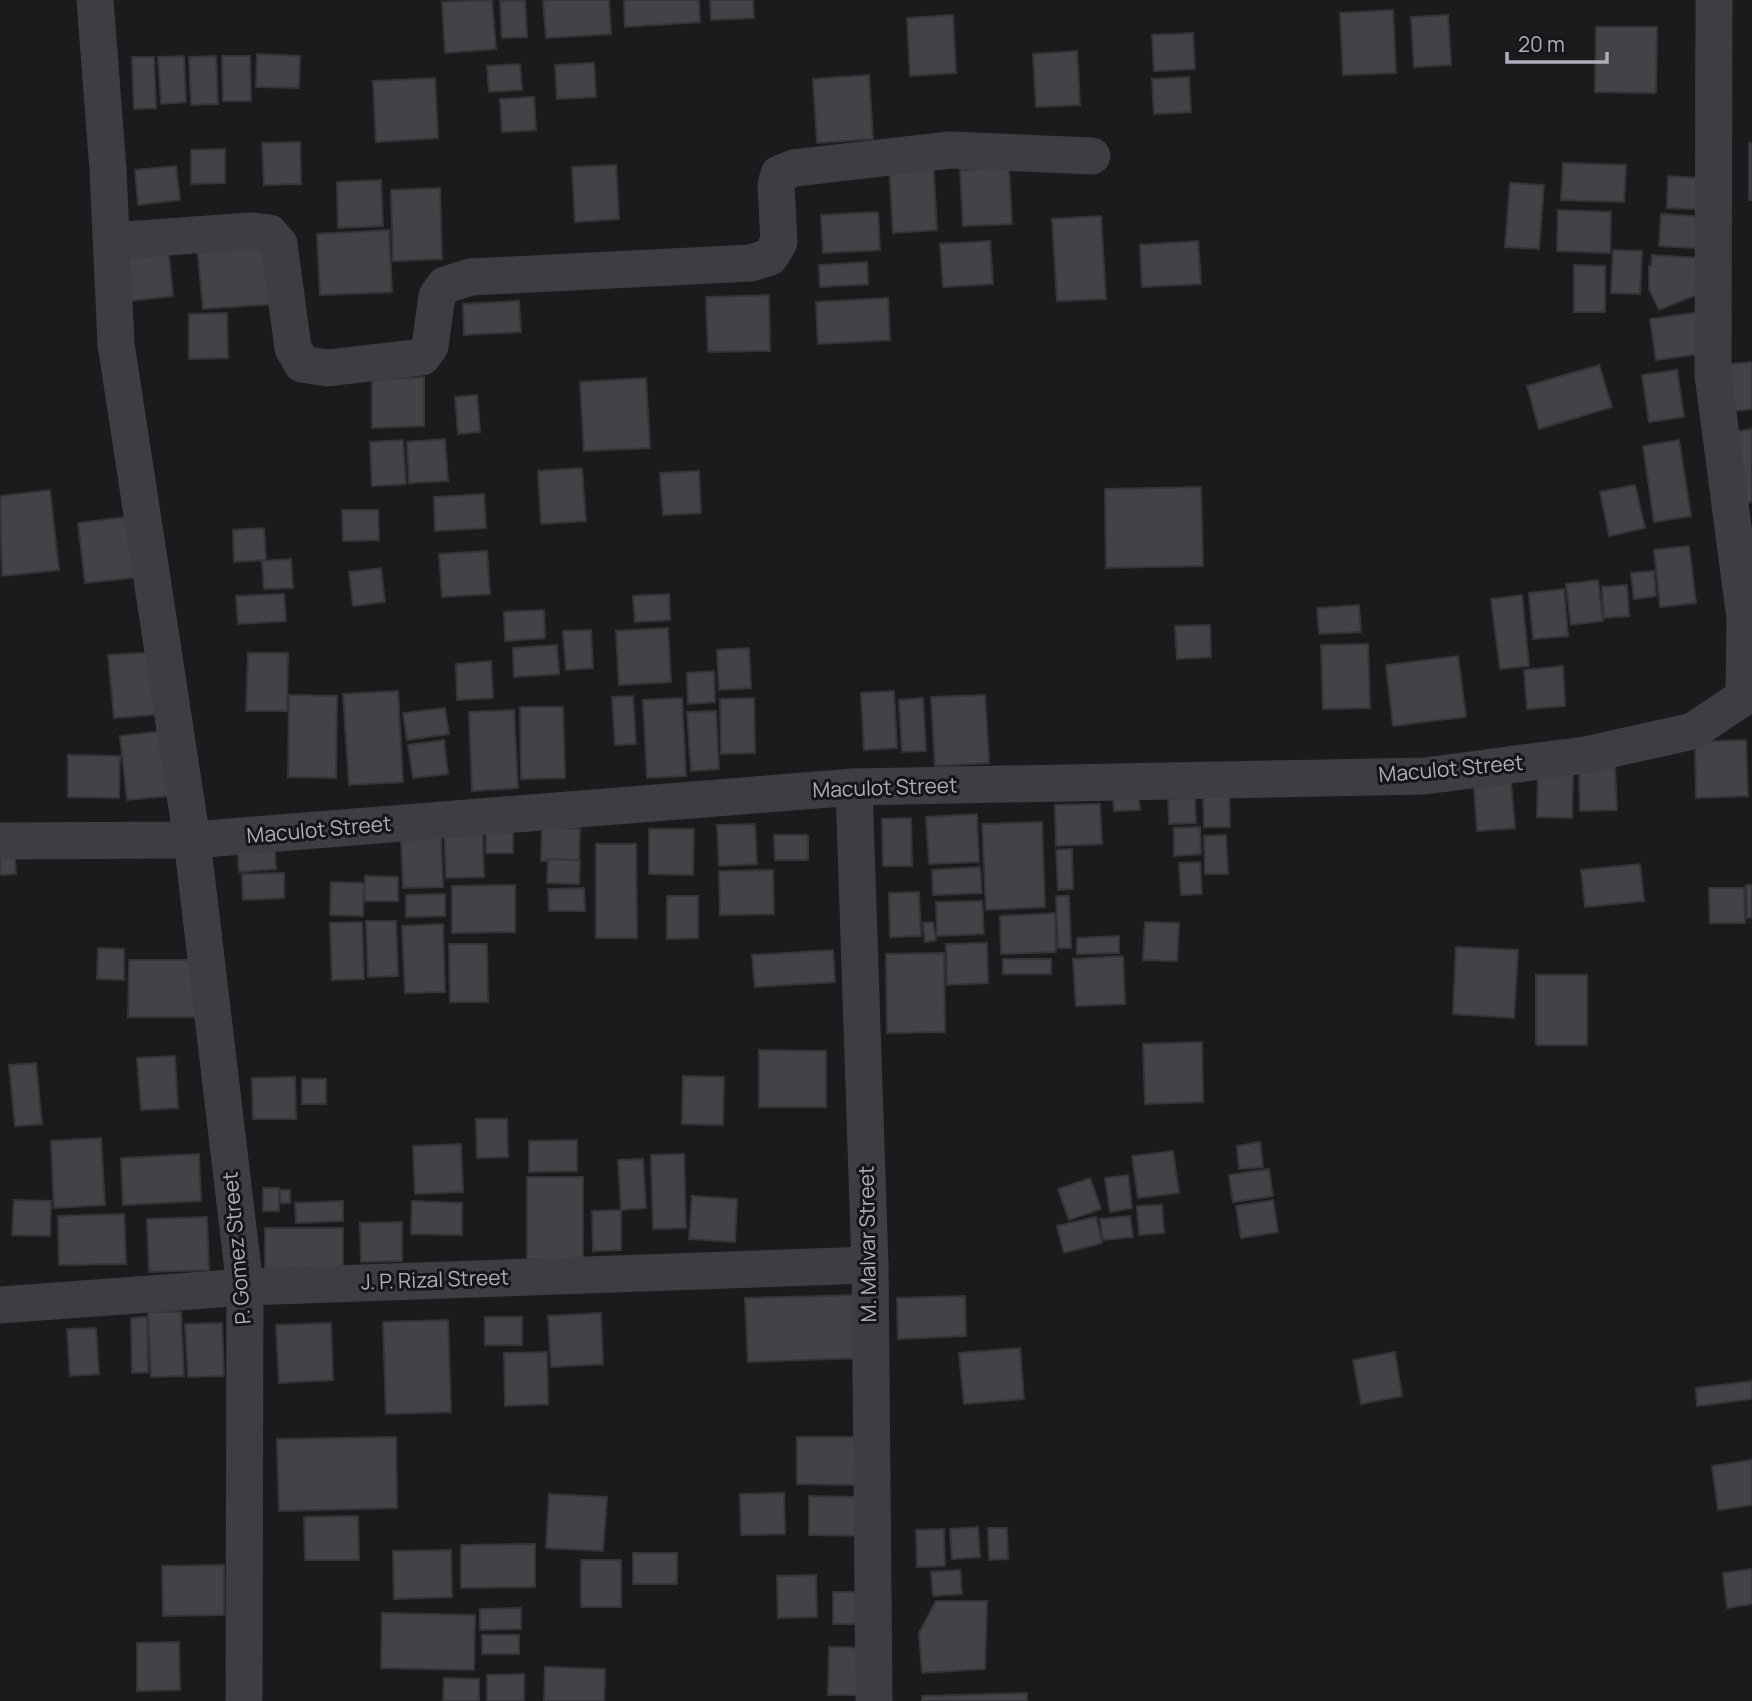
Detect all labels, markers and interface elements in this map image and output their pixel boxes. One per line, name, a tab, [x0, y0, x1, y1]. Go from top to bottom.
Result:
scale bar	[1507, 21, 1607, 65]
text: 20 m	[1518, 30, 1565, 58]
street label: Maculot Street	[1377, 748, 1524, 788]
street label: Maculot Street	[812, 770, 958, 804]
street label: Maculot Street	[245, 809, 392, 849]
street label: M. Malvar Street	[852, 1166, 882, 1323]
street label: P. Gomez Street	[215, 1171, 257, 1326]
street label: J. P. Rizal Street	[360, 1262, 509, 1296]

